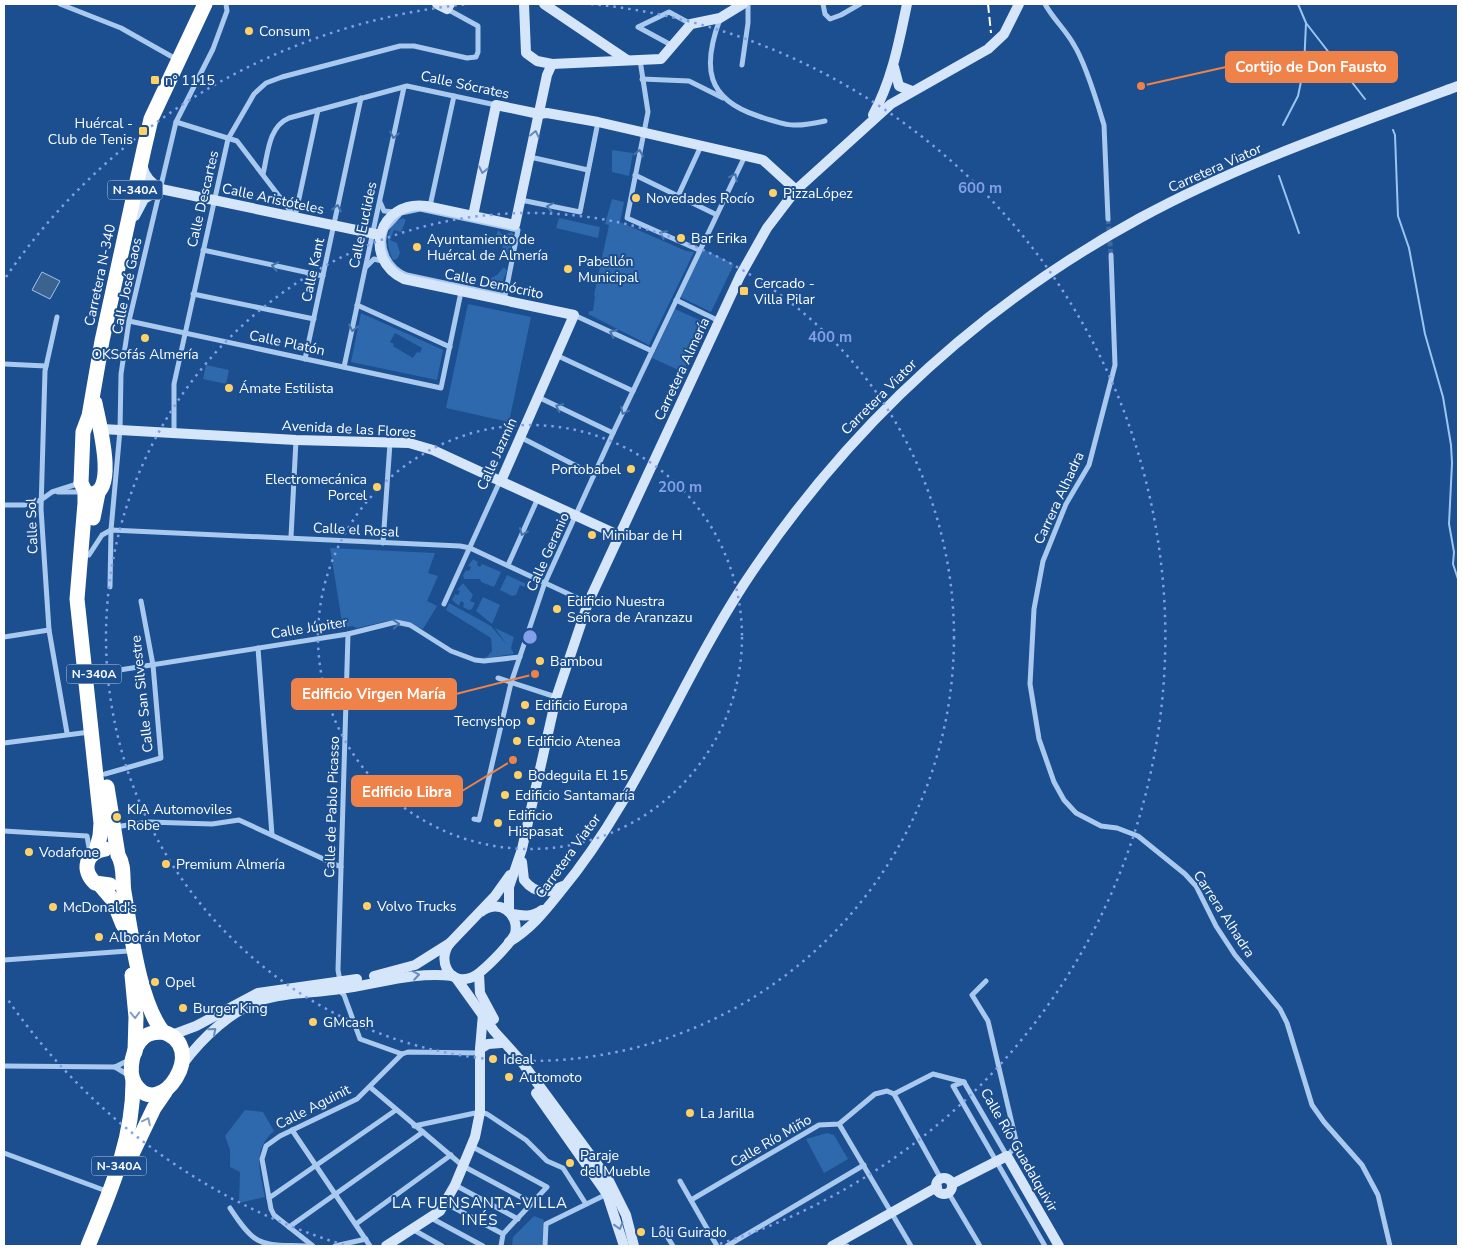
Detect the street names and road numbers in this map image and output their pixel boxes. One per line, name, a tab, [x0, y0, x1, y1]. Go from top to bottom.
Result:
street label: Calle Sócrates	[419, 66, 511, 104]
street label: Carretera Viator	[1165, 139, 1265, 197]
street label: Calle Descartes	[183, 149, 223, 249]
street label: Calle Aristóteles	[220, 179, 326, 219]
road number: N-340A	[108, 180, 162, 200]
street label: Calle Euclides	[345, 180, 382, 270]
street label: Carretera N-340	[80, 222, 120, 328]
street label: Calle José Gaos	[108, 236, 147, 336]
street label: Calle Kant	[297, 236, 329, 304]
street label: Calle Demócrito	[443, 264, 545, 304]
street label: Carretera Almería	[650, 314, 714, 424]
street label: Calle Platón	[247, 326, 327, 360]
street label: Carretera Viator	[837, 355, 921, 439]
street label: Calle Jazmín	[473, 415, 521, 493]
street label: Avenida de las Flores	[281, 416, 417, 442]
street label: Carrera Alhadra	[1029, 449, 1089, 547]
street label: Calle Sol	[21, 497, 42, 555]
street label: Calle Geranio	[522, 509, 574, 595]
street label: Calle el Rosal	[312, 518, 400, 542]
street label: Calle Júpiter	[270, 613, 348, 643]
street label: Calle San Silvestre	[126, 634, 158, 754]
road number: N-340A	[66, 664, 122, 684]
street label: Calle de Pablo Picasso	[320, 736, 344, 878]
street label: Carretera Viator	[531, 810, 605, 902]
street label: Carrera Alhadra	[1189, 867, 1259, 961]
street label: Calle Aguinit	[272, 1080, 354, 1134]
street label: Calle Río Guadalquivir	[976, 1085, 1062, 1215]
street label: Calle Río Miño	[727, 1110, 815, 1172]
road number: N-340A	[92, 1156, 146, 1176]

